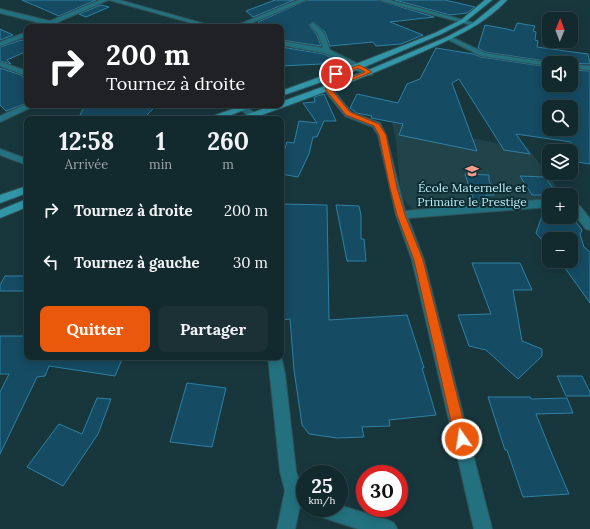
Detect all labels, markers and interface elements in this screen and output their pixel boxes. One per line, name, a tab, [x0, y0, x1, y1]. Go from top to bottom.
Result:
north arrow	[542, 12, 578, 48]
map controls	[542, 12, 578, 268]
text: 200 m	[106, 37, 190, 73]
icon: right	[40, 40, 92, 92]
button: sound	[542, 56, 578, 92]
pin	[319, 57, 353, 91]
icon: arrive	[325, 63, 347, 85]
text: Tournez à droite	[106, 72, 245, 95]
button: search	[542, 100, 578, 136]
text: 12:58	[59, 126, 114, 157]
text: 1	[156, 126, 166, 157]
text: 260	[207, 126, 249, 157]
button: layers	[542, 144, 578, 180]
text: Arrivée	[65, 156, 108, 173]
text: min	[149, 156, 172, 173]
text: m	[222, 156, 234, 173]
school or university icon: École Maternelle et Primaire le Prestige	[464, 163, 480, 179]
place label: École Maternelle et Primaire le Prestige	[417, 180, 527, 209]
button: +	[542, 188, 578, 224]
icon: right	[40, 199, 62, 221]
text: Tournez à droite	[74, 201, 193, 220]
text: 200 m	[224, 201, 268, 220]
button: −	[542, 232, 578, 268]
icon: left	[40, 251, 62, 273]
text: Tournez à gauche	[74, 253, 200, 272]
text: 30 m	[233, 253, 268, 272]
button: Quitter	[40, 306, 150, 352]
button: Partager	[158, 306, 268, 352]
position arrow	[441, 418, 483, 460]
speed limit sign: 30	[356, 465, 408, 517]
text: 25	[311, 473, 333, 498]
text: km/h	[308, 494, 336, 507]

